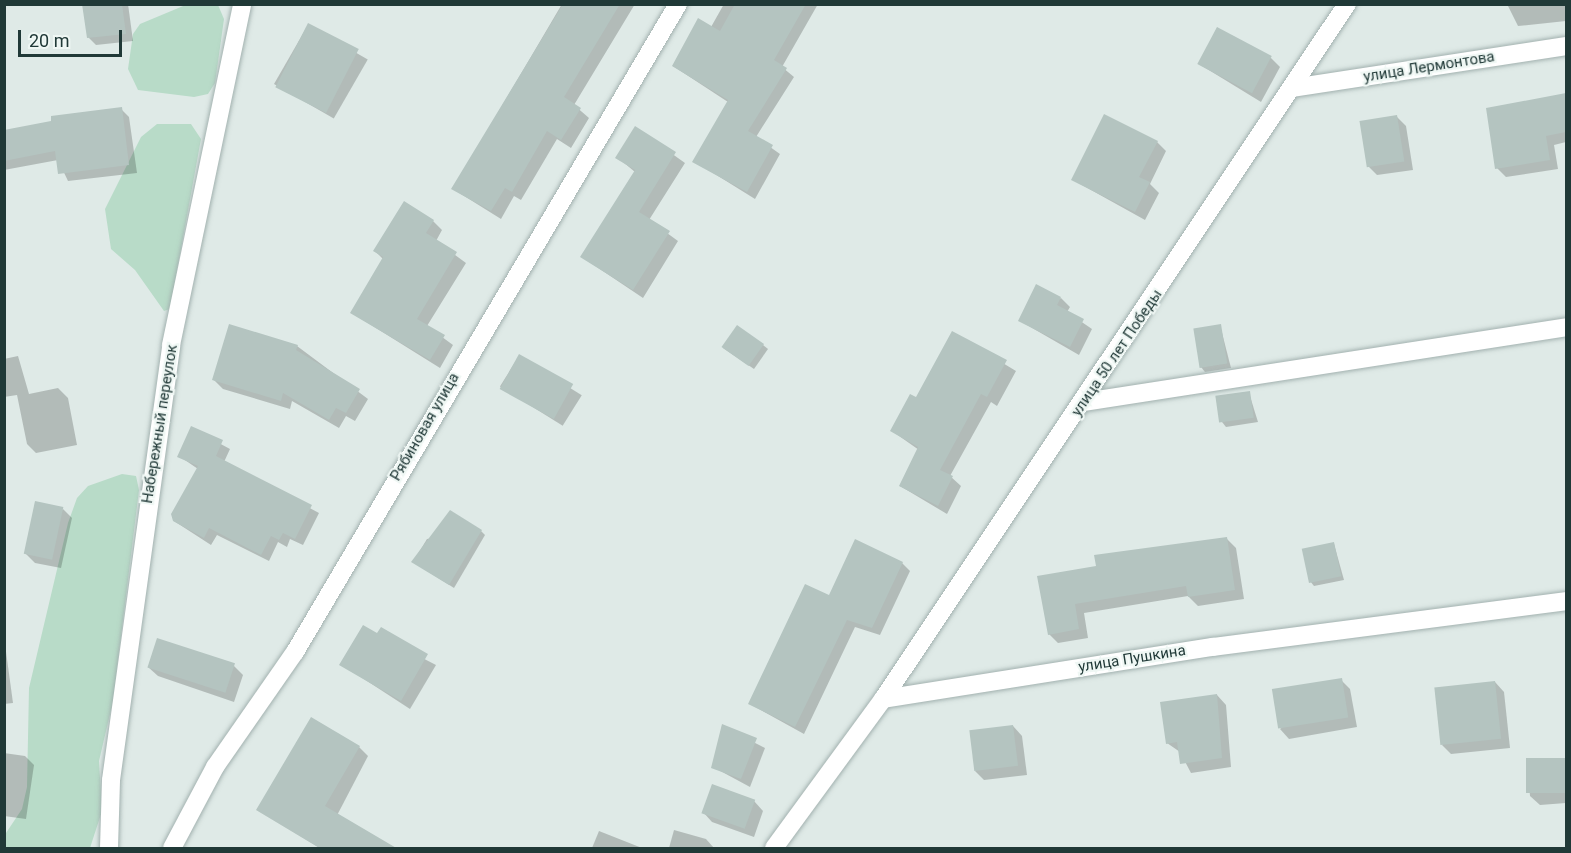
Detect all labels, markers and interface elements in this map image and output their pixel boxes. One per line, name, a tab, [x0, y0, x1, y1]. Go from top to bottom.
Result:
scale bar	[21, 18, 124, 56]
text: 20 m	[29, 30, 69, 51]
street label: улица Лермонтова	[1362, 48, 1496, 86]
street label: улица 50 лет Победы	[1068, 286, 1166, 420]
street label: Набережный переулок	[139, 343, 181, 505]
street label: Рябиновая улица	[387, 370, 463, 484]
street label: улица Пушкина	[1077, 642, 1187, 676]

